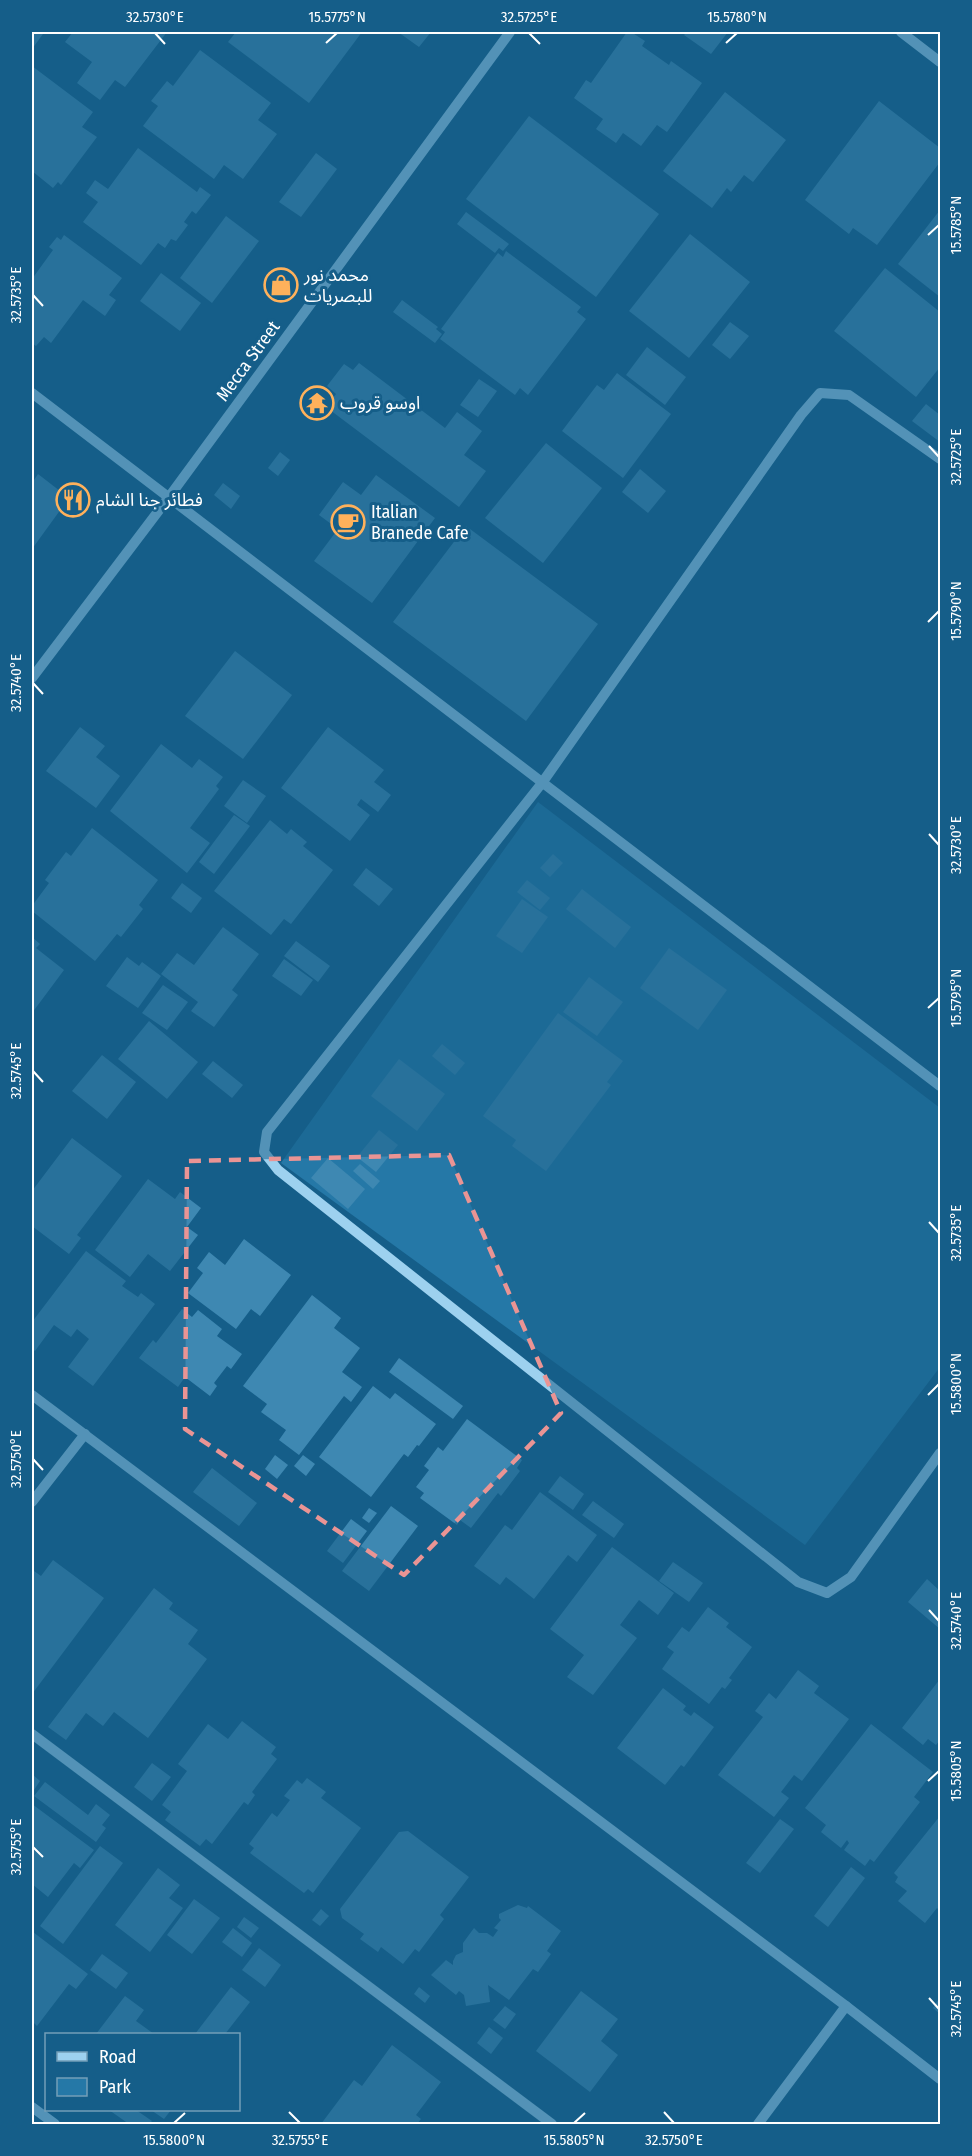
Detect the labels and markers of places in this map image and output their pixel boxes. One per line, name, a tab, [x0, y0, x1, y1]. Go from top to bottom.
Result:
place label: محمد نور للبصريات	[303, 264, 372, 307]
shop icon: محمد نور للبصريات	[263, 267, 299, 303]
temple icon: اوسو قروب	[299, 385, 335, 421]
place label: اوسو قروب	[340, 392, 420, 414]
restaurant icon: فطائر جنا الشام	[55, 482, 91, 518]
place label: فطائر جنا الشام	[96, 489, 203, 514]
place label: Italian Branede Cafe	[371, 501, 469, 544]
cafe icon: Italian Branede Cafe	[330, 504, 366, 540]

